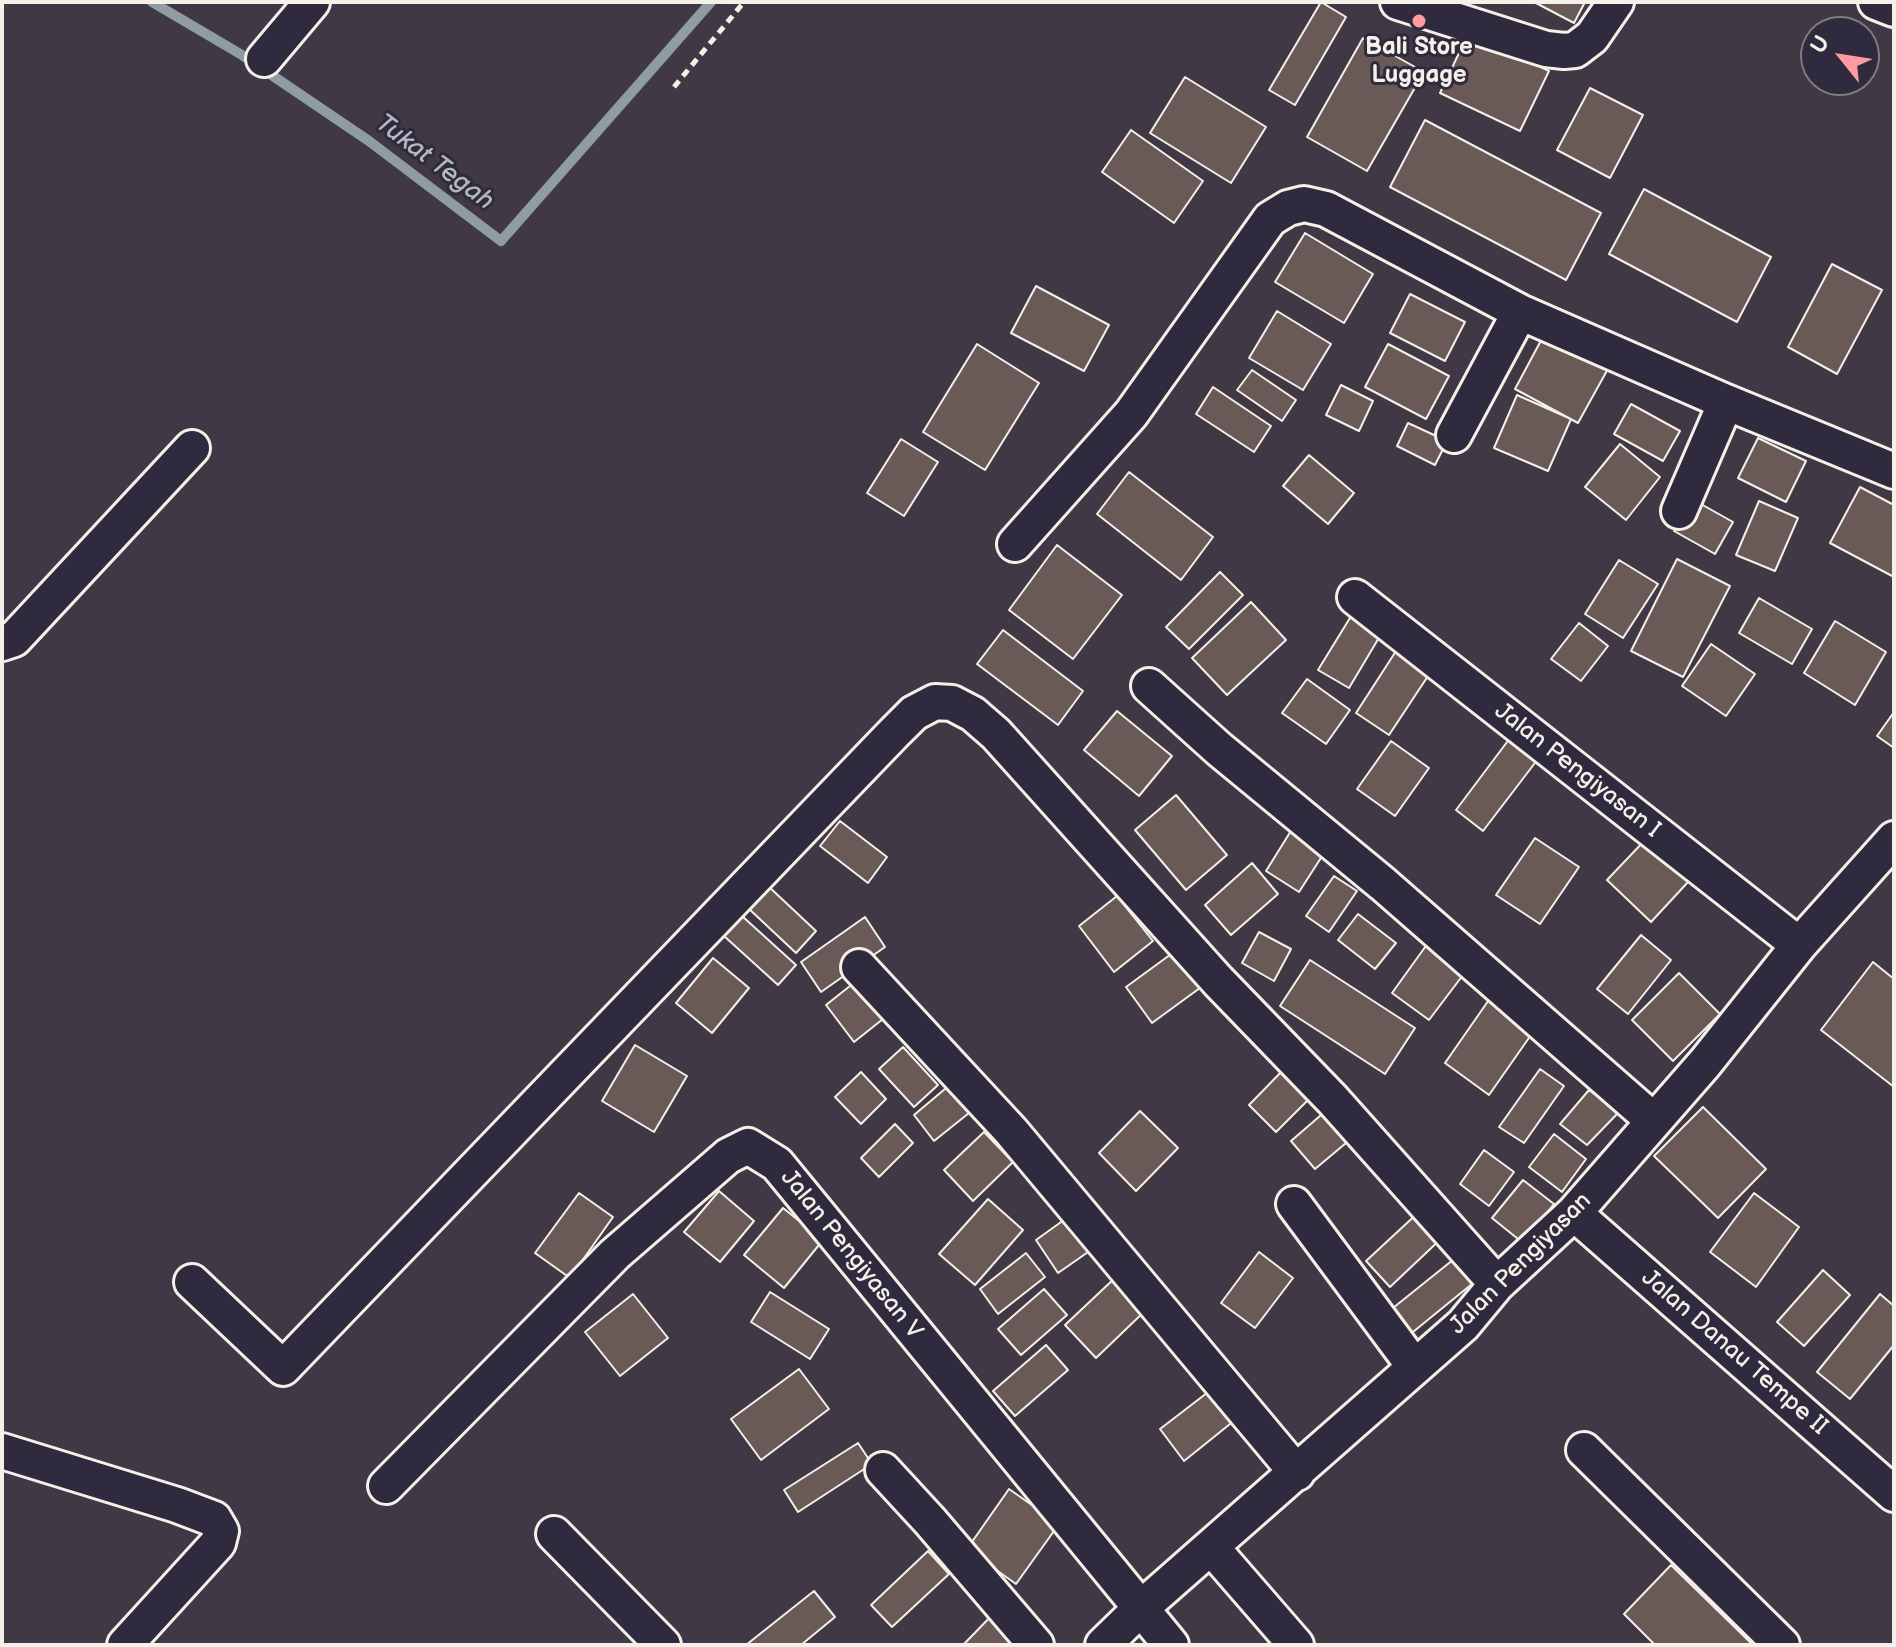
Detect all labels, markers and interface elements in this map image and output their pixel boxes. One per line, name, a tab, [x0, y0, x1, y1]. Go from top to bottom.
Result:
marker: Bali Store Luggage	[1410, 12, 1428, 30]
north arrow	[1800, 16, 1880, 96]
text: U	[1805, 31, 1836, 58]
place label: Bali Store Luggage	[1365, 34, 1473, 90]
water label: Tukat Tegah	[369, 108, 499, 218]
street label: Jalan Pengiyasan I	[1488, 697, 1666, 845]
street label: Jalan Pengiyasan V	[774, 1164, 928, 1346]
street label: Jalan Pengiyasan	[1444, 1187, 1598, 1341]
street label: Jalan Danau Tempe II	[1635, 1264, 1833, 1442]

